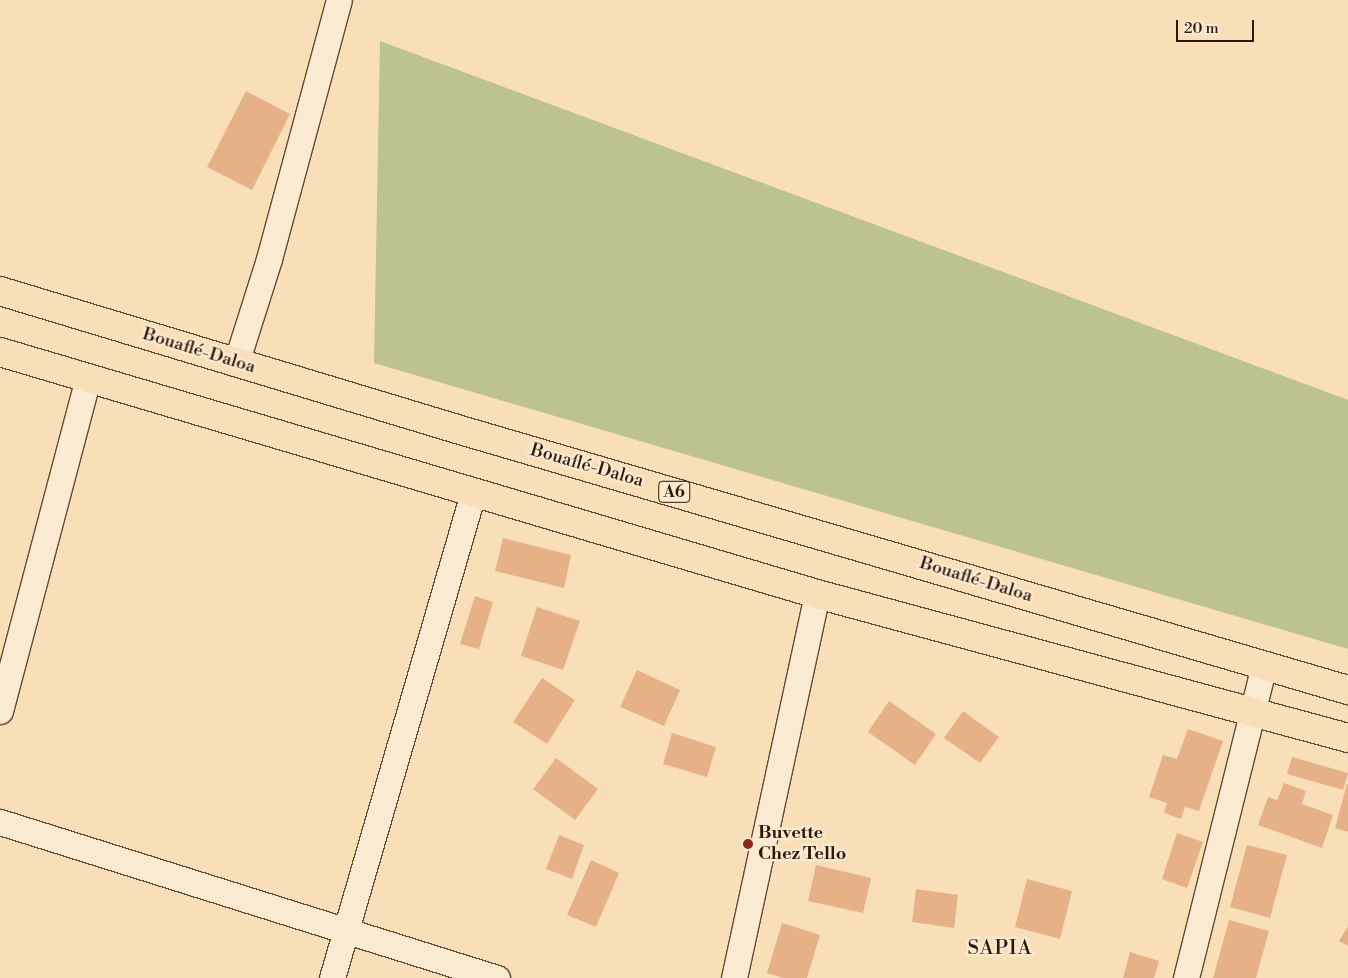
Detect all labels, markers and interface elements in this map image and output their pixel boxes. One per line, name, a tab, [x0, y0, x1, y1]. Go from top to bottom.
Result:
scale bar	[1178, 10, 1256, 42]
text: 20 m	[1184, 19, 1219, 38]
street label: Bouaflé-Daloa	[140, 324, 258, 378]
street label: Bouaflé-Daloa	[528, 440, 646, 492]
road number: A6	[658, 478, 690, 506]
street label: Bouaflé-Daloa	[917, 553, 1035, 607]
place label: Buvette Chez Tello	[758, 823, 846, 866]
marker: Buvette Chez Tello	[742, 838, 754, 850]
district label: SAPIA	[967, 936, 1033, 960]

